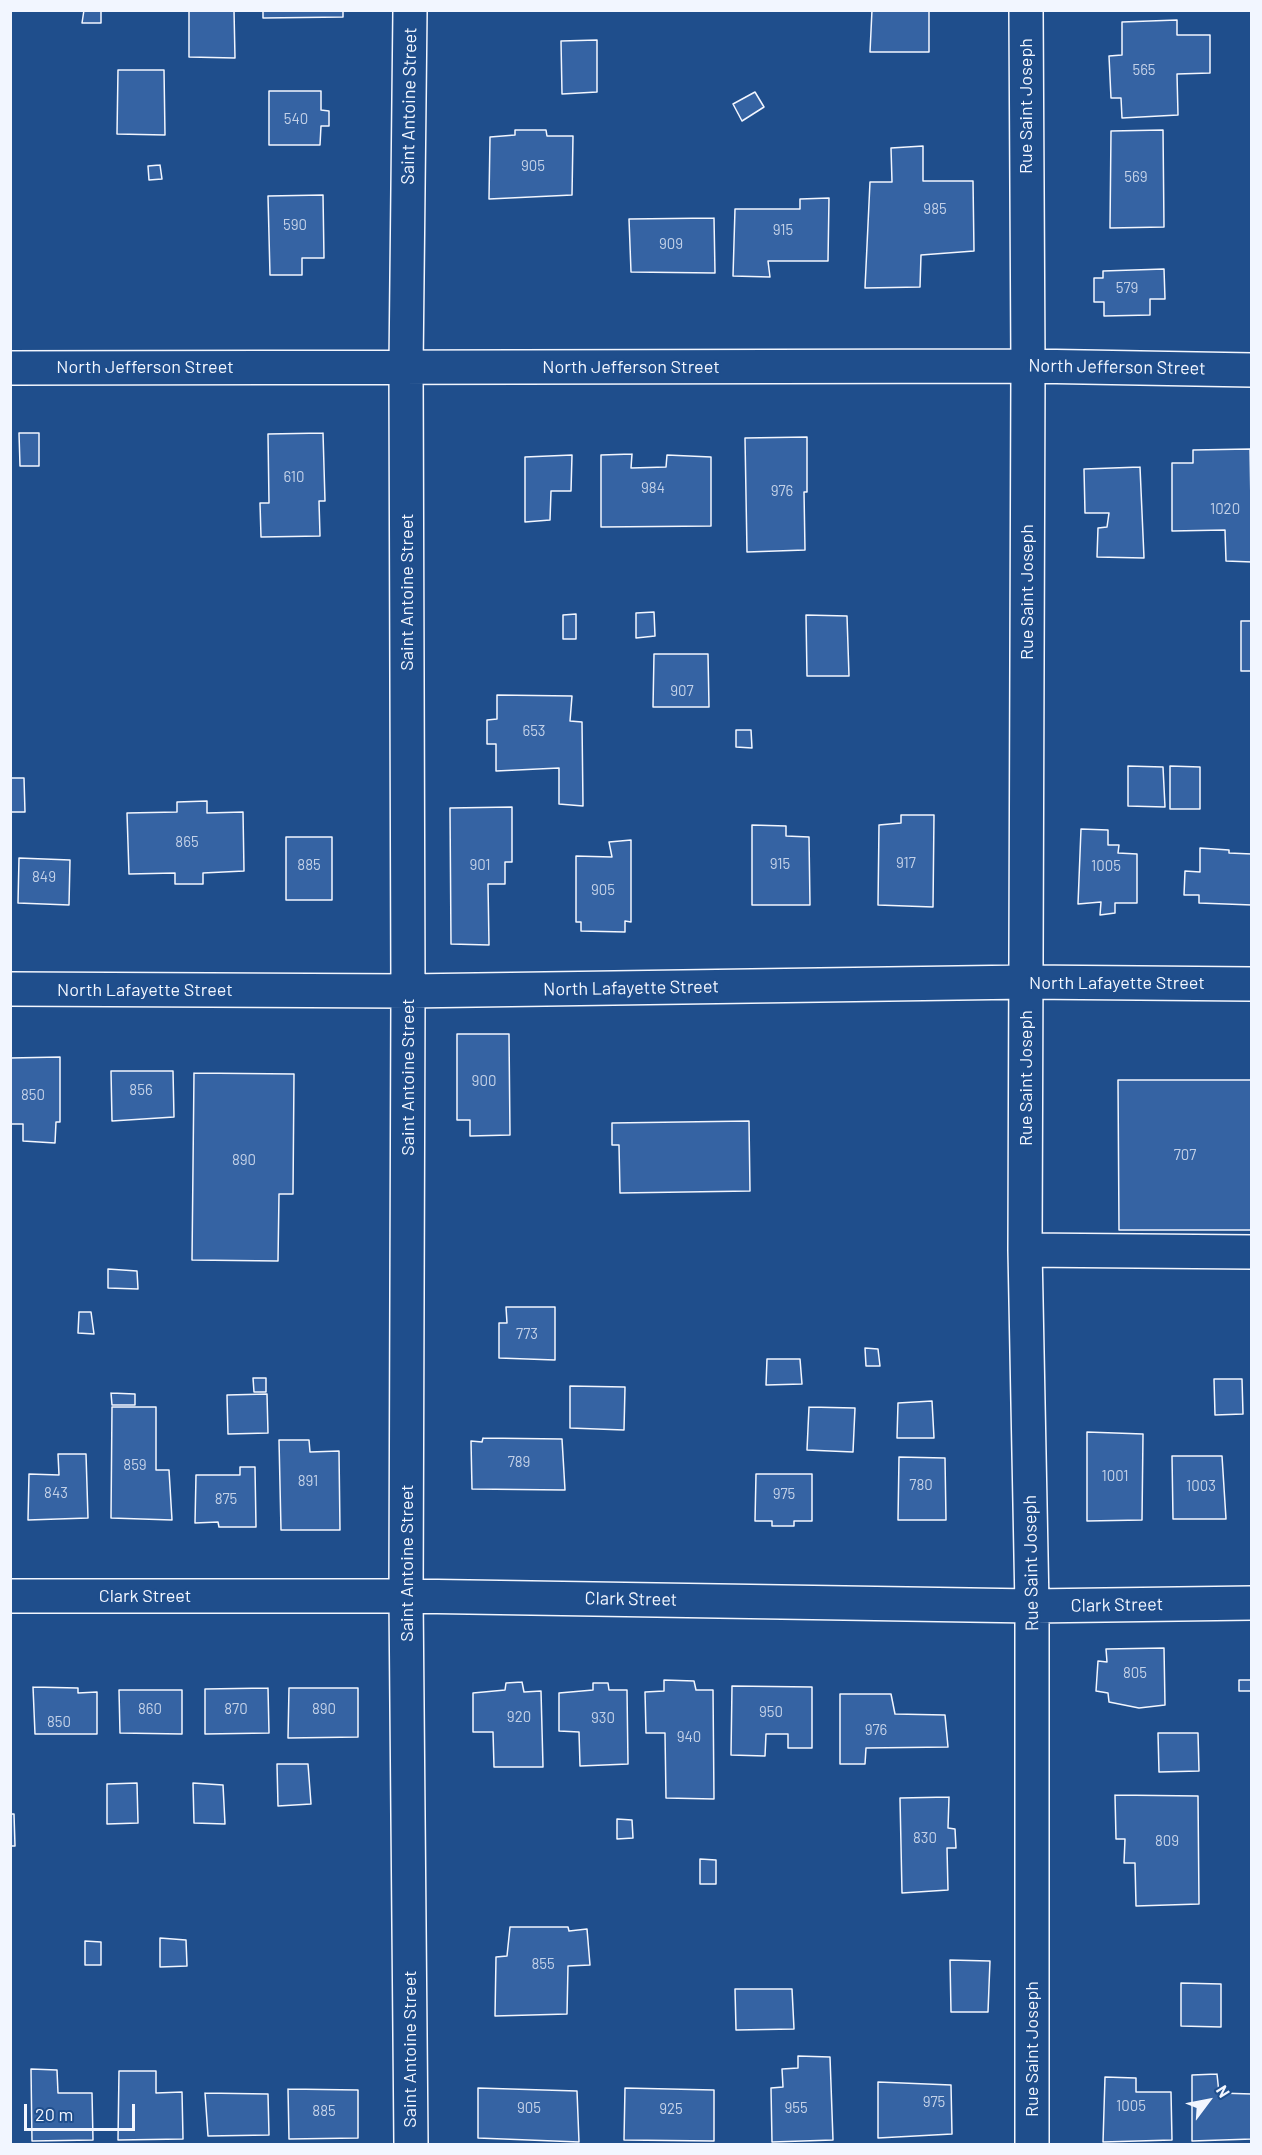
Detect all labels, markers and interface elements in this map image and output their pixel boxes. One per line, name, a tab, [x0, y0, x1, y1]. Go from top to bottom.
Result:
street label: Saint Antoine Street	[397, 27, 421, 185]
street label: Rue Saint Joseph	[1015, 38, 1037, 174]
house number: 565	[1132, 61, 1156, 79]
house number: 540	[284, 110, 308, 128]
house number: 905	[521, 157, 545, 175]
house number: 569	[1124, 168, 1148, 186]
house number: 985	[923, 200, 947, 218]
house number: 590	[283, 216, 307, 234]
house number: 915	[773, 221, 793, 239]
house number: 909	[659, 235, 683, 253]
house number: 579	[1116, 279, 1138, 297]
street label: North Jefferson Street	[1028, 355, 1206, 379]
street label: North Jefferson Street	[56, 356, 234, 378]
street label: North Jefferson Street	[542, 356, 720, 378]
house number: 610	[283, 468, 305, 486]
house number: 984	[641, 479, 665, 497]
house number: 976	[771, 482, 793, 500]
house number: 1020	[1210, 500, 1240, 518]
street label: Saint Antoine Street	[396, 513, 418, 671]
street label: Rue Saint Joseph	[1016, 524, 1038, 660]
house number: 907	[670, 682, 694, 700]
house number: 653	[522, 722, 546, 740]
house number: 865	[175, 833, 199, 851]
house number: 917	[896, 854, 916, 872]
house number: 915	[770, 855, 790, 873]
house number: 885	[297, 856, 321, 874]
house number: 901	[469, 856, 491, 874]
house number: 1005	[1091, 857, 1121, 875]
house number: 849	[32, 868, 56, 886]
house number: 905	[591, 881, 615, 899]
street label: North Lafayette Street	[1029, 972, 1205, 994]
street label: North Lafayette Street	[543, 976, 719, 1000]
street label: North Lafayette Street	[57, 979, 233, 1001]
street label: Saint Antoine Street	[397, 998, 419, 1156]
street label: Rue Saint Joseph	[1015, 1010, 1037, 1146]
house number: 900	[472, 1072, 496, 1090]
house number: 856	[129, 1081, 153, 1099]
house number: 850	[21, 1086, 45, 1104]
house number: 707	[1174, 1146, 1196, 1164]
house number: 890	[232, 1151, 256, 1169]
house number: 773	[516, 1325, 538, 1343]
house number: 789	[508, 1453, 530, 1471]
house number: 859	[123, 1456, 147, 1474]
house number: 1001	[1101, 1467, 1129, 1485]
house number: 891	[298, 1472, 318, 1490]
house number: 780	[909, 1476, 933, 1494]
house number: 1003	[1186, 1477, 1216, 1495]
house number: 843	[44, 1484, 68, 1502]
street label: Saint Antoine Street	[396, 1484, 418, 1642]
house number: 975	[773, 1485, 795, 1503]
house number: 875	[215, 1490, 237, 1508]
street label: Rue Saint Joseph	[1019, 1495, 1043, 1631]
street label: Clark Street	[99, 1585, 191, 1607]
street label: Clark Street	[585, 1587, 677, 1611]
street label: Clark Street	[1071, 1593, 1163, 1617]
house number: 805	[1123, 1664, 1147, 1682]
house number: 860	[138, 1700, 162, 1718]
house number: 870	[224, 1700, 248, 1718]
house number: 890	[312, 1700, 336, 1718]
house number: 950	[759, 1703, 783, 1721]
house number: 920	[507, 1708, 531, 1726]
house number: 930	[591, 1709, 615, 1727]
house number: 850	[47, 1713, 71, 1731]
house number: 976	[865, 1721, 887, 1739]
house number: 940	[677, 1728, 701, 1746]
house number: 830	[913, 1829, 937, 1847]
house number: 809	[1155, 1832, 1179, 1850]
house number: 855	[531, 1955, 555, 1973]
street label: Saint Antoine Street	[399, 1970, 421, 2128]
street label: Rue Saint Joseph	[1021, 1981, 1043, 2117]
north arrow	[1178, 2071, 1238, 2131]
text: N	[1213, 2082, 1235, 2101]
scale bar	[27, 2092, 138, 2130]
house number: 975	[923, 2093, 945, 2111]
house number: 1005	[1116, 2097, 1146, 2115]
house number: 905	[517, 2099, 541, 2117]
house number: 955	[784, 2099, 808, 2117]
house number: 925	[659, 2100, 683, 2118]
house number: 885	[312, 2102, 336, 2120]
text: 20 m	[35, 2103, 73, 2125]

